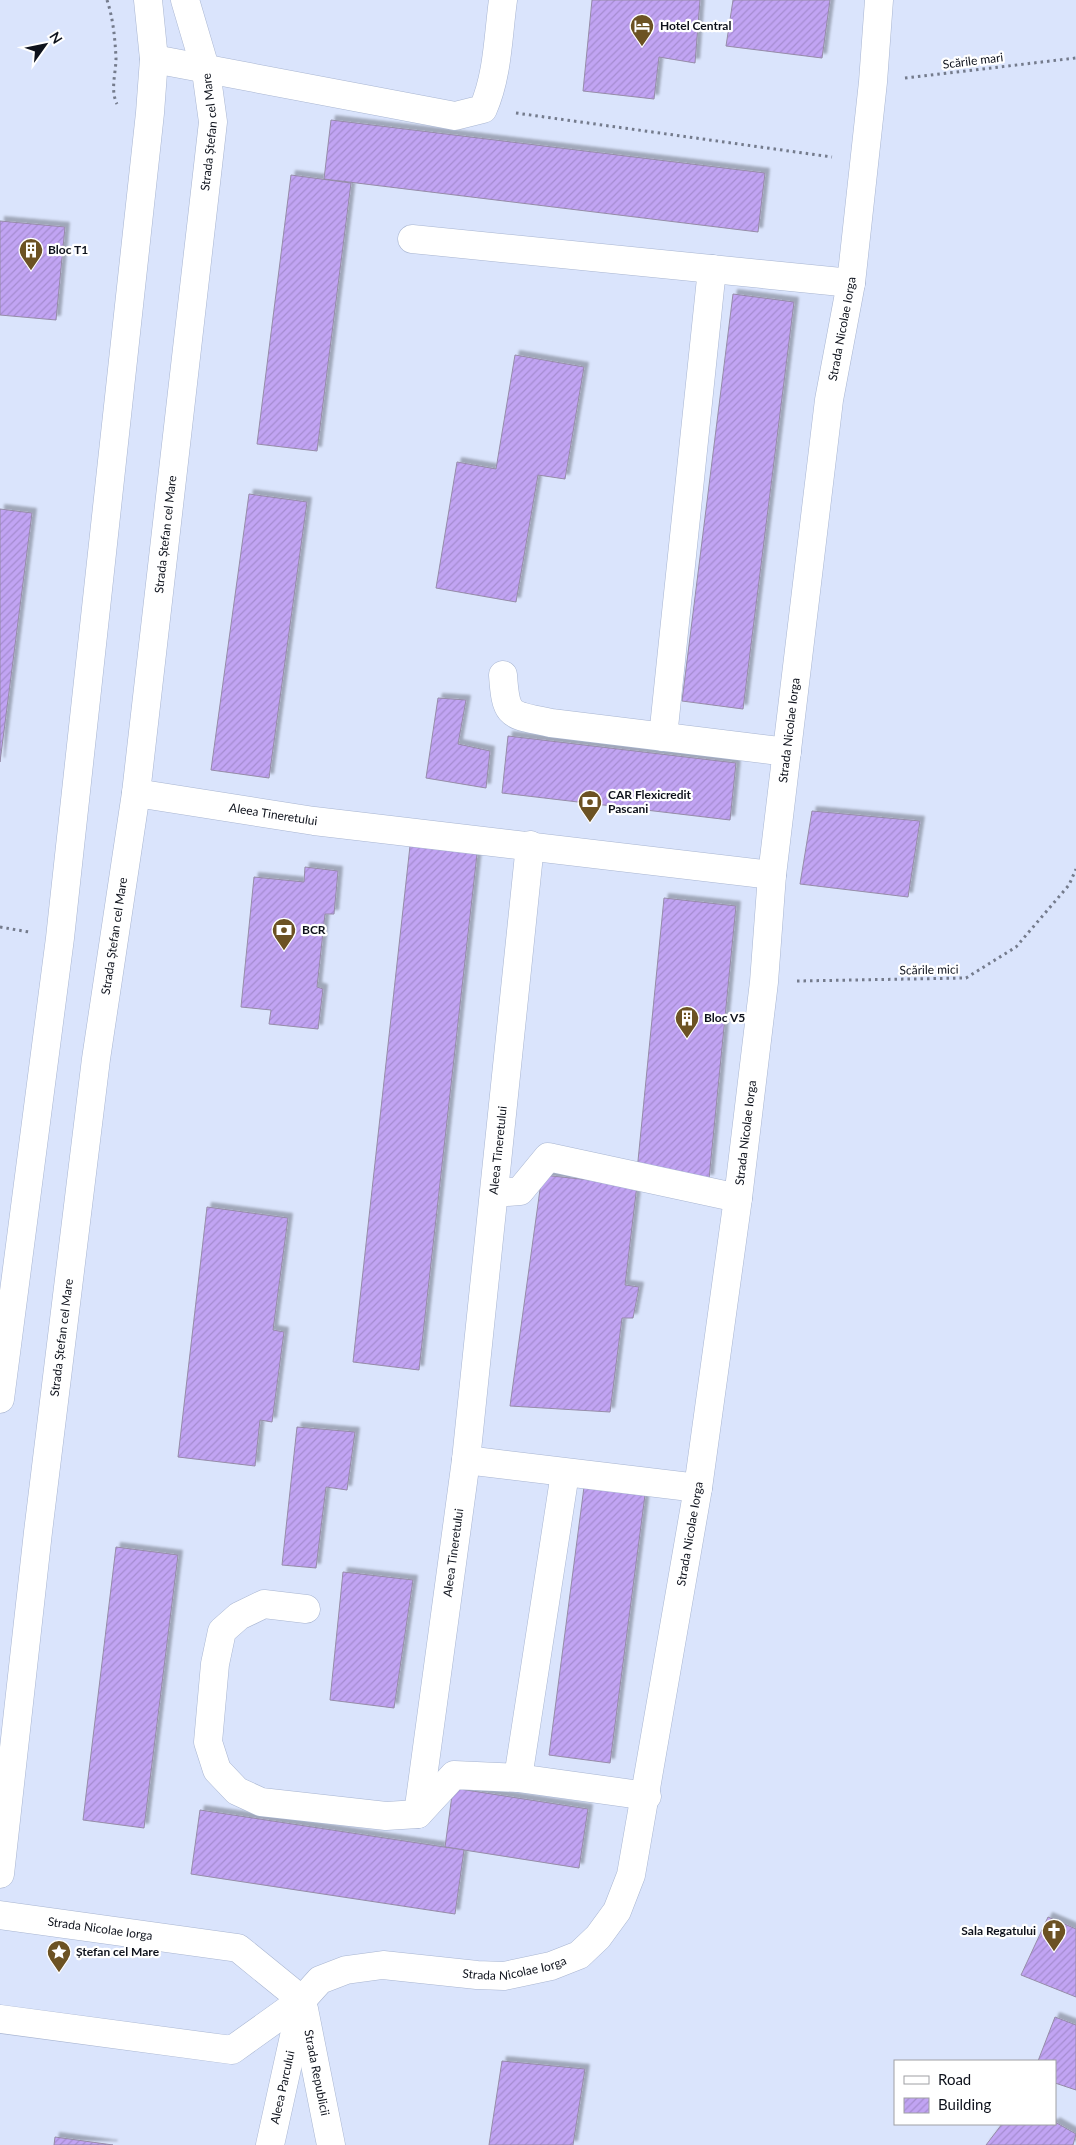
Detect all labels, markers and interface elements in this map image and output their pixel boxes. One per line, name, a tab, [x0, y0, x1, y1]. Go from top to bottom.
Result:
hotel icon: Hotel Central	[629, 13, 655, 47]
place label: Hotel Central	[660, 18, 731, 33]
north arrow	[20, 20, 70, 70]
text: N	[46, 28, 66, 47]
street label: Scările mari	[942, 49, 1004, 72]
street label: Strada Ștefan cel Mare	[197, 72, 220, 192]
building icon: Bloc T1	[18, 237, 44, 271]
place label: Bloc T1	[48, 242, 88, 257]
street label: Strada Nicolae Iorga	[825, 276, 859, 382]
street label: Strada Ștefan cel Mare	[151, 474, 179, 594]
street label: Strada Nicolae Iorga	[775, 677, 803, 784]
place label: CAR Flexicredit Pascani	[608, 787, 692, 816]
bank icon: CAR Flexicredit Pascani	[577, 789, 603, 823]
street label: Aleea Tineretului	[228, 800, 318, 828]
street label: Strada Ștefan cel Mare	[98, 876, 130, 996]
bank icon: BCR	[271, 917, 297, 951]
place label: BCR	[302, 922, 326, 937]
street label: Scările mici	[899, 961, 959, 978]
building icon: Bloc V5	[674, 1005, 700, 1039]
place label: Bloc V5	[704, 1010, 745, 1025]
street label: Strada Nicolae Iorga	[732, 1079, 759, 1186]
street label: Aleea Tineretului	[486, 1105, 510, 1195]
street label: Strada Ștefan cel Mare	[47, 1278, 76, 1397]
street label: Strada Nicolae Iorga	[673, 1481, 706, 1587]
street label: Aleea Tineretului	[439, 1507, 466, 1598]
street label: Strada Nicolae Iorga	[47, 1914, 154, 1943]
church icon: Sala Regatului	[1041, 1918, 1067, 1952]
place label: Sala Regatului	[961, 1923, 1036, 1938]
place icon: Ștefan cel Mare	[46, 1939, 72, 1973]
place label: Ștefan cel Mare	[76, 1944, 160, 1959]
street label: Strada Nicolae Iorga	[462, 1953, 569, 1983]
street label: Strada Republicii	[301, 2028, 333, 2117]
street label: Aleea Parcului	[267, 2049, 298, 2125]
legend	[894, 2060, 1056, 2125]
text: Road	[938, 2070, 971, 2088]
text: Building	[938, 2095, 991, 2113]

